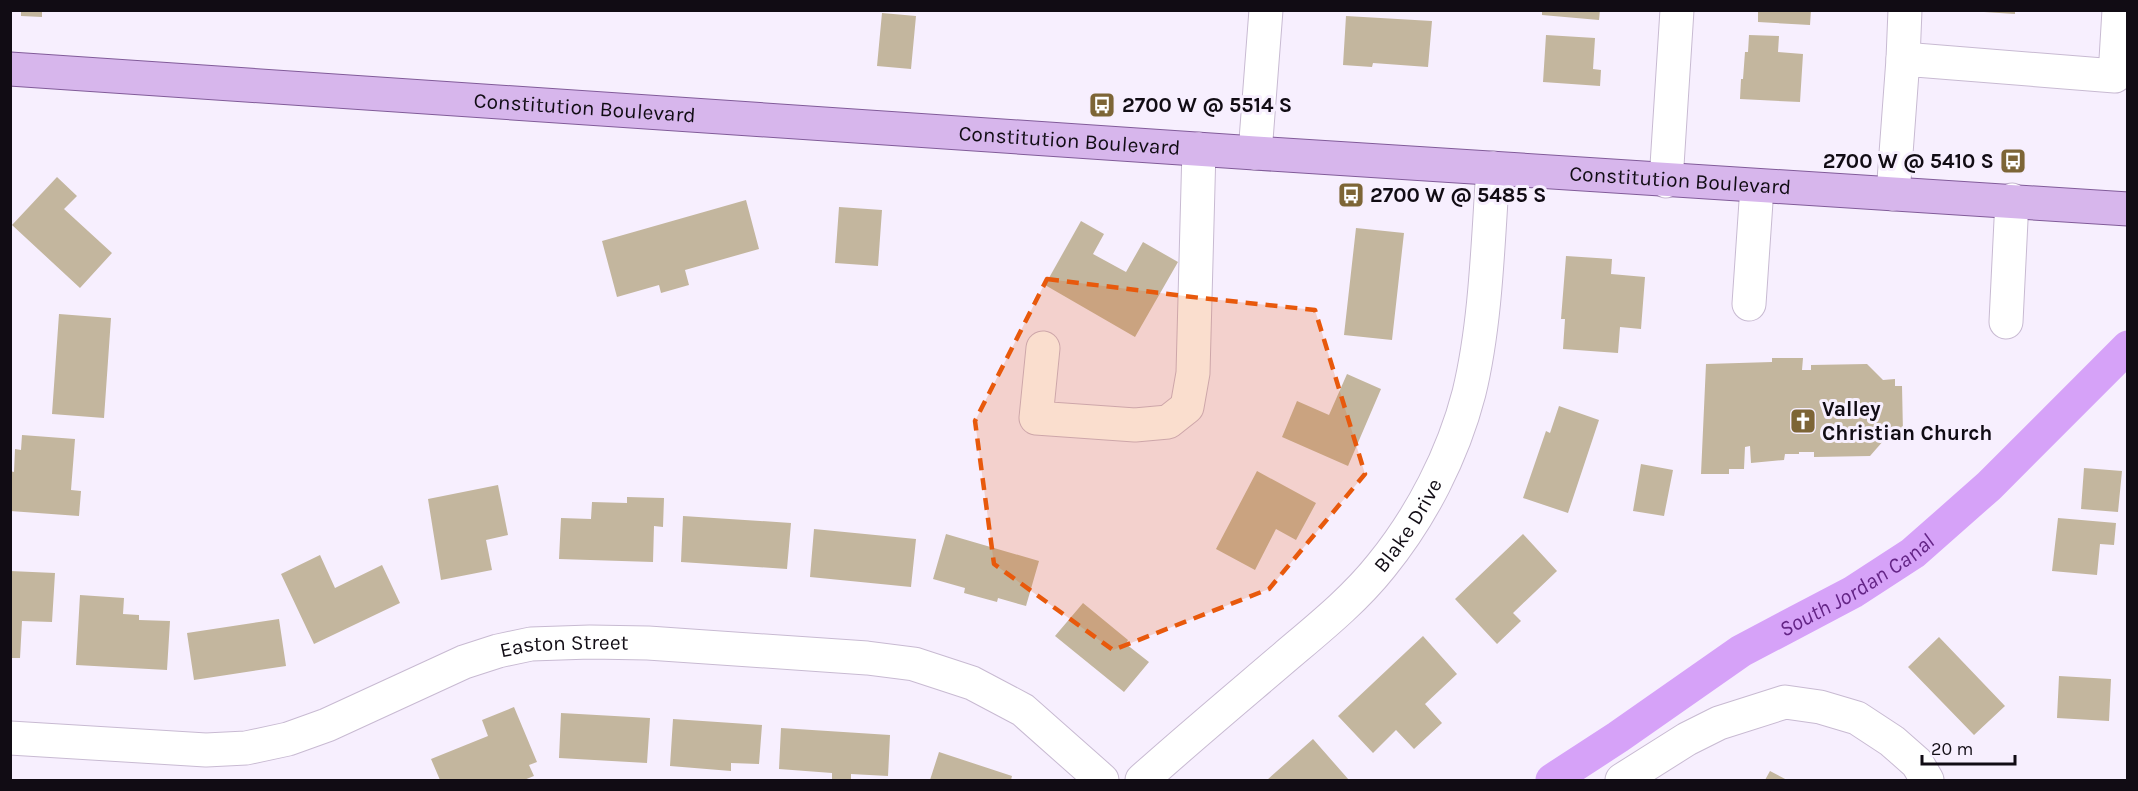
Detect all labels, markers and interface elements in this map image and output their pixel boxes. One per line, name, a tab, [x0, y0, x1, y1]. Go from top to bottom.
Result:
street label: Constitution Boulevard	[473, 88, 696, 127]
bus stop icon: 2700 W @ 5514 S	[1087, 90, 1117, 120]
place label: 2700 W @ 5514 S	[1122, 93, 1292, 117]
street label: Constitution Boulevard	[958, 121, 1181, 160]
bus stop icon: 2700 W @ 5410 S	[1998, 146, 2028, 176]
place label: 2700 W @ 5410 S	[1823, 149, 1994, 173]
street label: Constitution Boulevard	[1569, 161, 1792, 199]
bus stop icon: 2700 W @ 5485 S	[1336, 180, 1366, 210]
place label: 2700 W @ 5485 S	[1370, 183, 1546, 207]
place label: Valley Christian Church	[1822, 397, 1992, 445]
church icon: Valley Christian Church	[1788, 406, 1818, 436]
street label: Blake Drive	[1369, 474, 1447, 577]
water label: South Jordan Canal	[1775, 529, 1940, 643]
street label: Easton Street	[498, 630, 629, 662]
scale bar	[1922, 728, 2015, 766]
text: 20 m	[1931, 738, 1973, 760]

